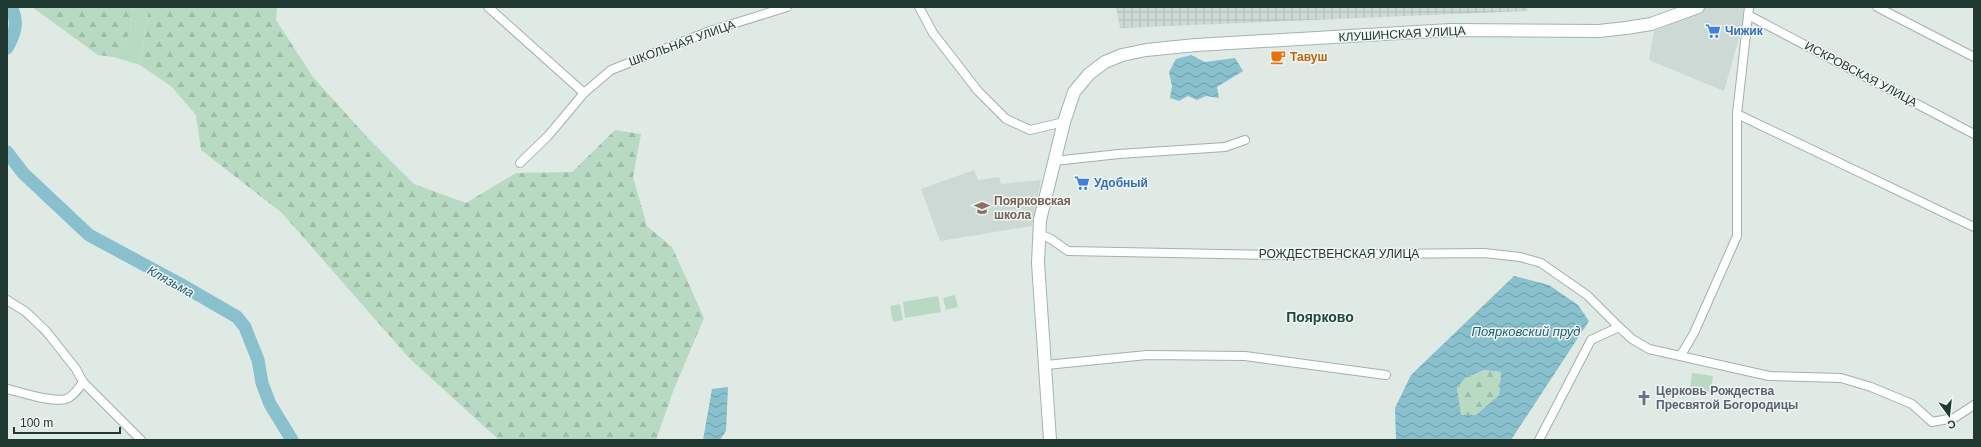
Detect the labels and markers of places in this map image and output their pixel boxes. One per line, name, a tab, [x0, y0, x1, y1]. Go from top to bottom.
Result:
supermarket icon: Чижик	[1704, 22, 1722, 40]
place label: Чижик	[1725, 24, 1764, 38]
cafe icon: Тавуш	[1269, 48, 1287, 66]
place label: Тавуш	[1290, 50, 1327, 64]
supermarket icon: Удобный	[1073, 174, 1091, 192]
place label: Удобный	[1094, 176, 1148, 190]
place label: Поярковская школа	[994, 194, 1071, 222]
school or university icon: Поярковская школа	[973, 199, 991, 217]
place label: Церковь Рождества Пресвятой Богородицы	[1656, 384, 1798, 412]
church icon: Церковь Рождества Пресвятой Богородицы	[1635, 389, 1653, 407]

